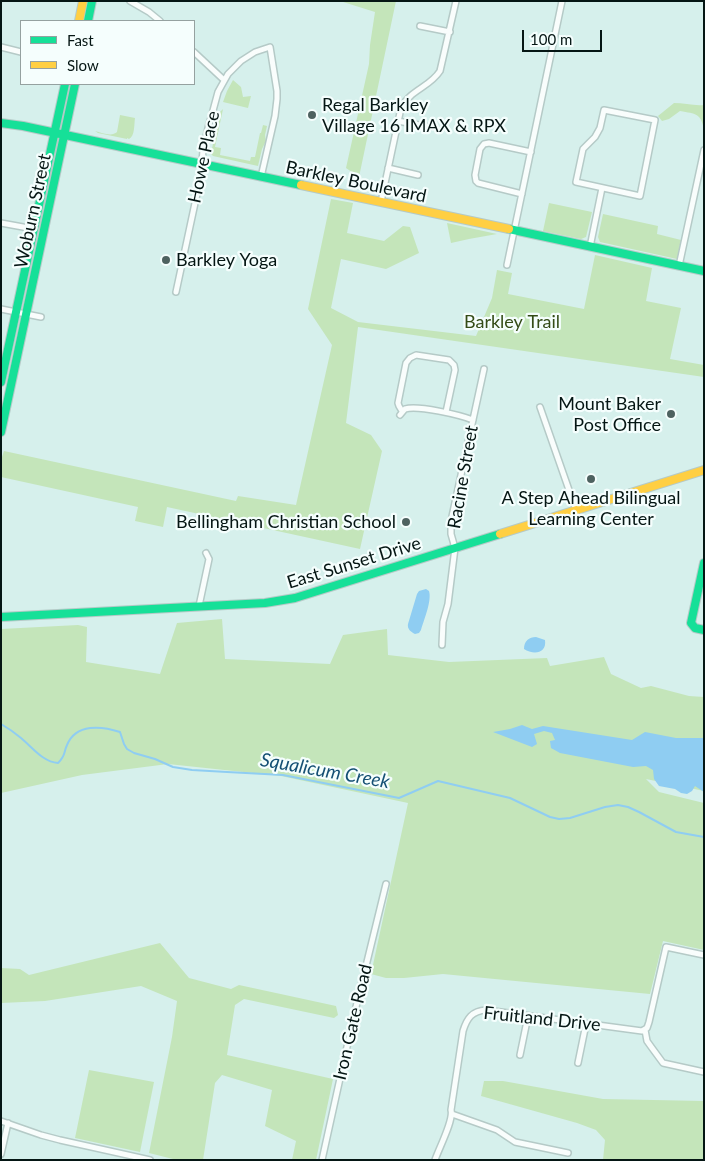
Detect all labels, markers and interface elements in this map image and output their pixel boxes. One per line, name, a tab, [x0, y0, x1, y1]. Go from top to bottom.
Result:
legend	[20, 20, 195, 85]
scale bar	[525, 20, 605, 52]
text: 100 m	[530, 30, 572, 48]
text: Fast	[67, 31, 94, 49]
text: Slow	[67, 56, 99, 74]
place label: Regal Barkley Village 16 IMAX & RPX	[322, 94, 506, 136]
street label: Howe Place	[184, 109, 224, 205]
marker: Regal Barkley Village 16 IMAX & RPX	[306, 109, 318, 121]
street label: Woburn Street	[10, 152, 56, 270]
street label: Barkley Boulevard	[284, 157, 428, 207]
place label: Barkley Yoga	[176, 249, 277, 271]
marker: Barkley Yoga	[160, 254, 172, 266]
park label: Barkley Trail	[464, 311, 560, 333]
place label: Mount Baker Post Office	[558, 393, 661, 436]
marker: Mount Baker Post Office	[665, 408, 677, 420]
street label: Racine Street	[443, 424, 483, 530]
marker: A Step Ahead Bilingual Learning Center	[585, 473, 597, 485]
place label: A Step Ahead Bilingual Learning Center	[501, 487, 681, 530]
place label: Bellingham Christian School	[176, 511, 396, 533]
marker: Bellingham Christian School	[400, 516, 412, 528]
street label: East Sunset Drive	[284, 532, 424, 594]
water label: Squalicum Creek	[259, 748, 391, 794]
street label: Iron Gate Road	[329, 962, 377, 1082]
street label: Fruitland Drive	[482, 1002, 602, 1036]

